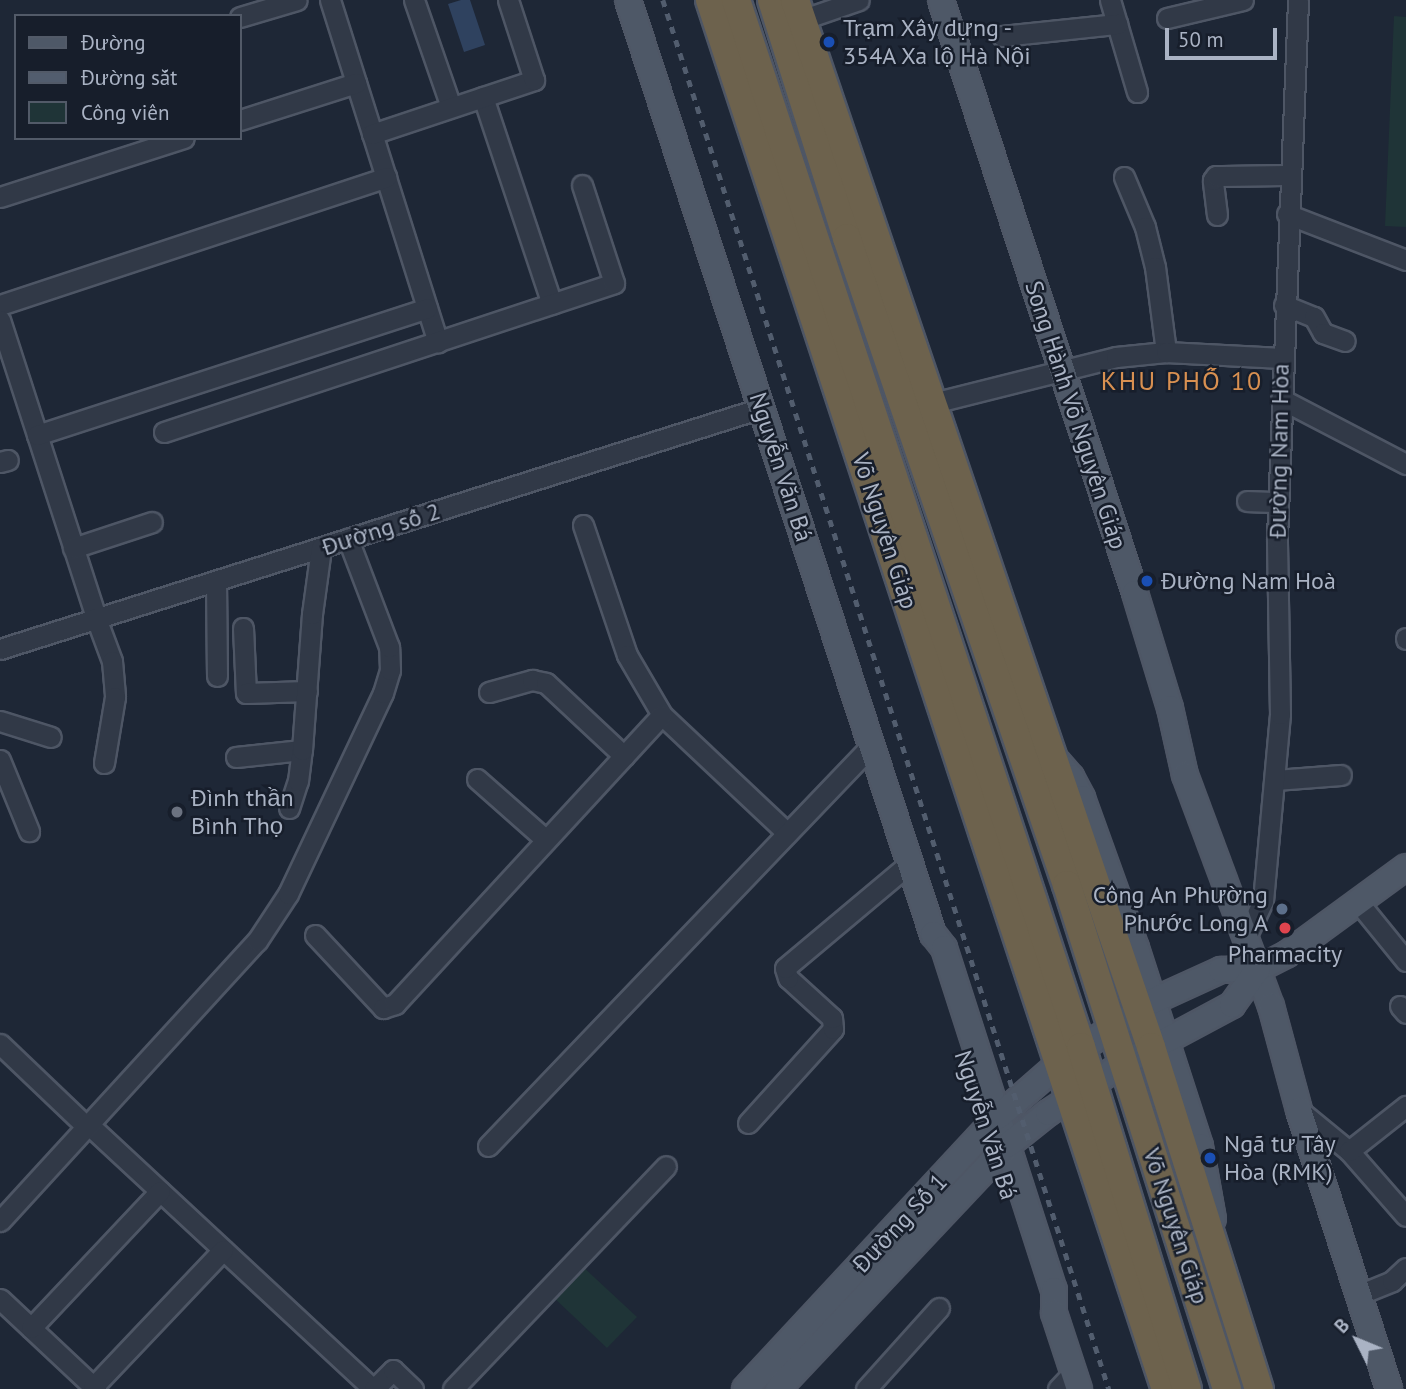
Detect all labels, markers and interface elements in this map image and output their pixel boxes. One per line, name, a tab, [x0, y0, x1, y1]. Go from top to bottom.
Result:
legend	[14, 14, 242, 140]
place label: Trạm Xây dựng - 354A Xa lộ Hà Nội	[843, 14, 1032, 70]
scale bar	[1168, 14, 1280, 58]
text: 50 m	[1178, 26, 1224, 53]
text: Đường	[81, 29, 145, 56]
marker: Trạm Xây dựng - 354A Xa lộ Hà Nội	[821, 34, 837, 50]
text: Đường sắt	[81, 64, 177, 91]
text: Công viên	[81, 99, 170, 126]
street label: Song Hành Võ Nguyên Giáp	[1019, 277, 1133, 553]
street label: Đường Nam Hòa	[1263, 363, 1295, 539]
district label: KHU PHỐ 10	[1102, 365, 1262, 397]
street label: Nguyễn Văn Bá	[743, 388, 819, 546]
street label: Võ Nguyên Giáp	[846, 449, 924, 613]
street label: Đường số 2	[318, 496, 444, 562]
place label: Đường Nam Hoà	[1161, 567, 1336, 595]
marker: Đường Nam Hoà	[1139, 573, 1155, 589]
place label: Đình thần Bình Thọ	[191, 784, 294, 840]
marker: Đình thần Bình Thọ	[169, 804, 185, 820]
place label: Công An Phường Phước Long A	[1092, 881, 1268, 937]
marker: Công An Phường Phước Long A	[1274, 901, 1290, 917]
marker: Pharmacity	[1277, 920, 1293, 936]
place label: Pharmacity	[1228, 940, 1342, 968]
street label: Nguyễn Văn Bá	[948, 1046, 1024, 1204]
place label: Ngã tư Tây Hòa (RMK)	[1224, 1130, 1337, 1186]
street label: Võ Nguyên Giáp	[1137, 1144, 1215, 1308]
marker: Ngã tư Tây Hòa (RMK)	[1202, 1150, 1218, 1166]
street label: Đường Số 1	[847, 1167, 953, 1279]
north arrow	[1322, 1305, 1392, 1375]
text: B	[1329, 1313, 1354, 1338]

